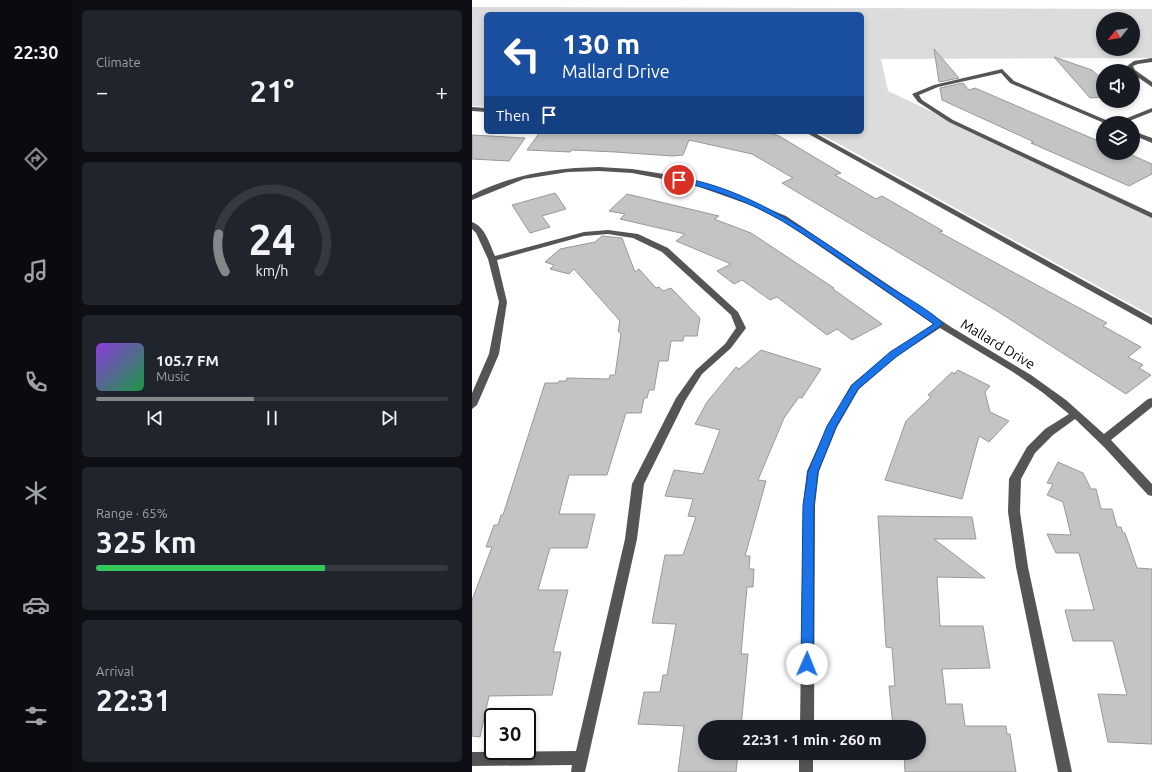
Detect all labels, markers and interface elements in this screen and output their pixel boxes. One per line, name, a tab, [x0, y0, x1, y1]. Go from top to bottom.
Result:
north arrow	[1096, 12, 1140, 56]
map controls	[1096, 12, 1140, 160]
icon: left	[496, 28, 548, 80]
text: 130 m	[562, 28, 640, 59]
text: 22:30	[13, 42, 59, 62]
text: Climate	[96, 55, 141, 69]
text: Mallard Drive	[562, 61, 670, 81]
button: sound	[1096, 64, 1140, 108]
text: 21°	[250, 74, 294, 108]
text: −	[96, 79, 108, 104]
text: +	[436, 79, 448, 104]
icon: arrive	[538, 104, 560, 126]
text: Then	[496, 107, 530, 124]
button: layers	[1096, 116, 1140, 160]
icon: directions	[22, 145, 50, 173]
pin	[662, 163, 696, 197]
icon: arrive	[668, 169, 690, 191]
text: 24	[249, 215, 295, 262]
icon: music	[22, 257, 50, 285]
text: km/h	[256, 262, 288, 278]
street label: Mallard Drive	[958, 316, 1038, 372]
text: 105.7 FM	[156, 352, 219, 369]
icon: phone	[22, 368, 50, 396]
text: Music	[156, 369, 190, 383]
icon: previous	[144, 407, 166, 429]
icon: pause	[261, 407, 283, 429]
icon: next	[378, 407, 400, 429]
icon: climate	[22, 479, 50, 507]
text: Range · 65%	[96, 506, 168, 520]
text: 325 km	[96, 525, 197, 559]
icon: car	[22, 591, 50, 619]
position arrow	[786, 643, 828, 685]
text: Arrival	[96, 664, 134, 678]
text: 22:31	[96, 683, 171, 717]
icon: filters	[22, 702, 50, 730]
speed limit sign: 30	[484, 708, 536, 760]
text: 22:31 · 1 min · 260 m	[743, 731, 881, 748]

